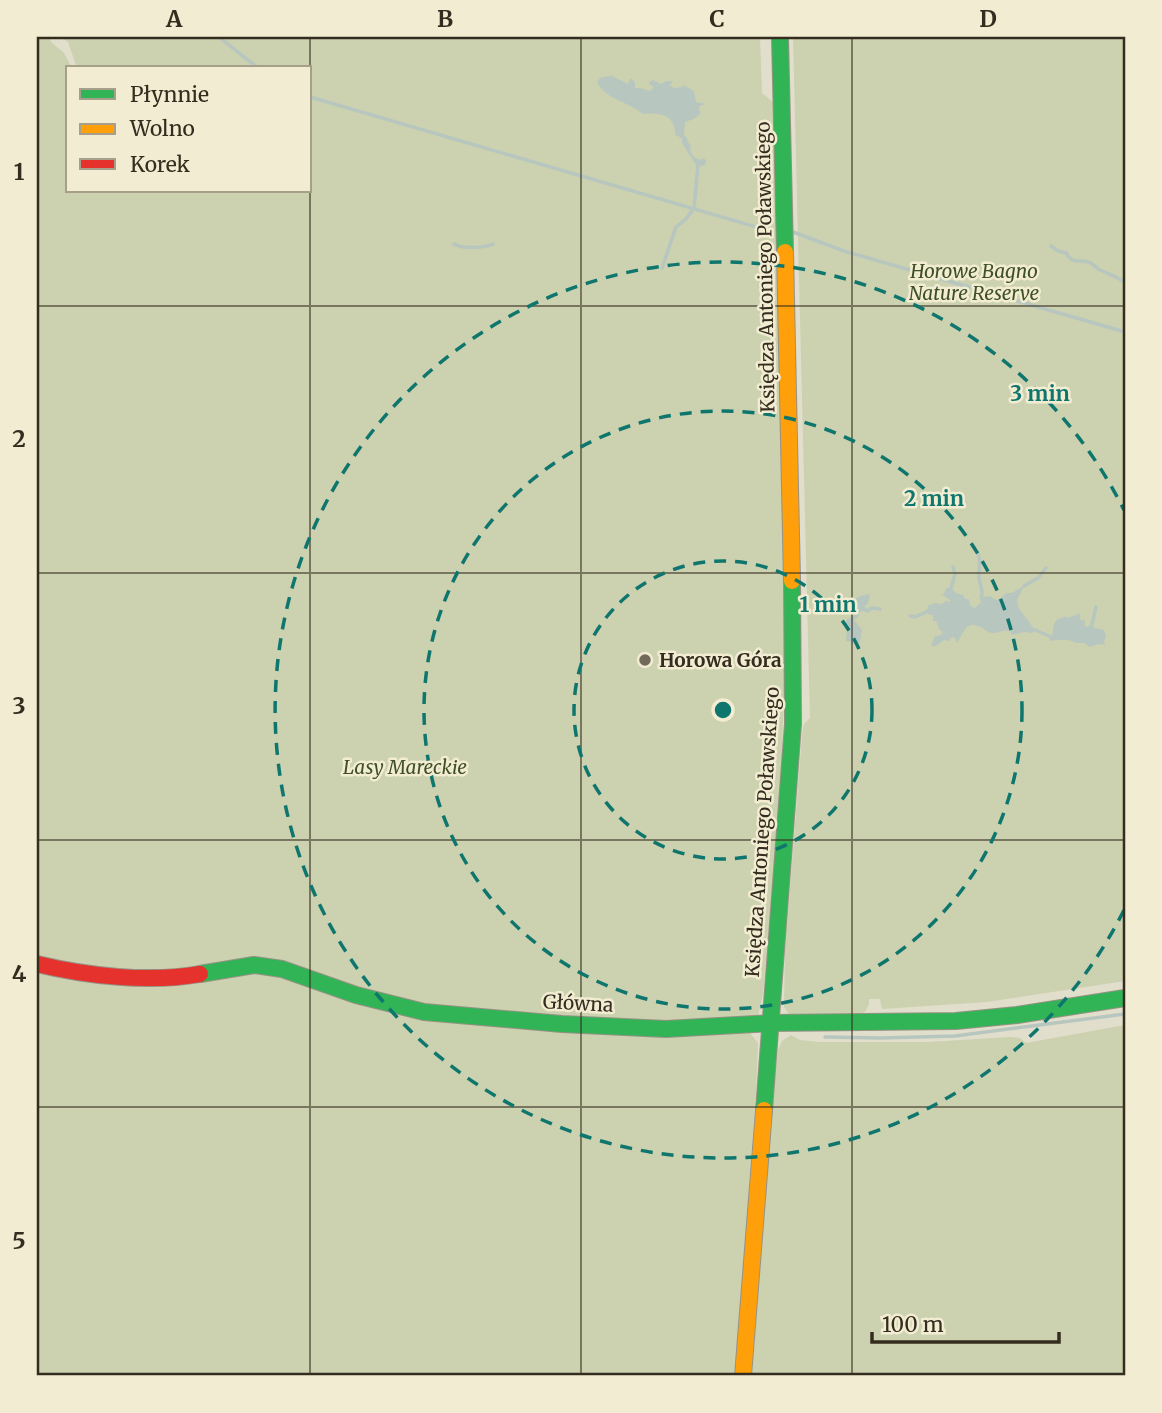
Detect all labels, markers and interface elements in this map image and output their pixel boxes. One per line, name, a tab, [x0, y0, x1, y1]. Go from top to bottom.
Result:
text: A	[165, 4, 183, 33]
text: B	[437, 4, 453, 33]
text: C	[709, 4, 725, 33]
text: D	[979, 4, 997, 33]
legend	[66, 66, 312, 192]
text: Płynnie	[130, 81, 209, 108]
text: Wolno	[129, 115, 195, 142]
street label: Księdza Antoniego Poławskiego	[750, 121, 780, 413]
text: Korek	[130, 151, 191, 178]
text: 1	[14, 157, 25, 186]
park label: Horowe Bagno Nature Reserve	[909, 259, 1040, 305]
text: 3 min	[1010, 380, 1070, 407]
text: 2	[12, 424, 26, 453]
text: 2 min	[904, 485, 964, 512]
text: 1 min	[799, 591, 857, 618]
place label: Horowa Góra	[659, 648, 782, 672]
marker: Horowa Góra	[637, 652, 653, 668]
street label: Księdza Antoniego Poławskiego	[740, 686, 784, 978]
text: 3	[12, 691, 26, 720]
centre of rings	[711, 698, 735, 722]
park label: Lasy Mareckie	[343, 755, 467, 779]
text: 4	[12, 959, 27, 988]
street label: Główna	[542, 989, 614, 1017]
text: 5	[12, 1226, 26, 1255]
scale bar	[872, 1301, 1059, 1345]
text: 100 m	[882, 1311, 944, 1338]

